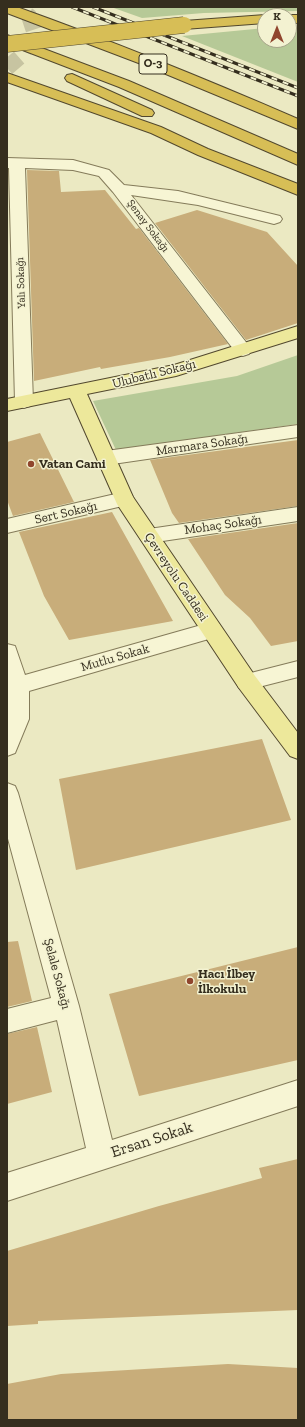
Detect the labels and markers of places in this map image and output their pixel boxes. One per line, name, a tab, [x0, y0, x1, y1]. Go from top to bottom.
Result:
place label: Vatan Cami	[39, 456, 106, 472]
marker: Vatan Cami	[26, 459, 36, 469]
place label: Hacı İlbey İlkokulu	[198, 966, 255, 997]
marker: Hacı İlbey İlkokulu	[185, 976, 195, 986]

